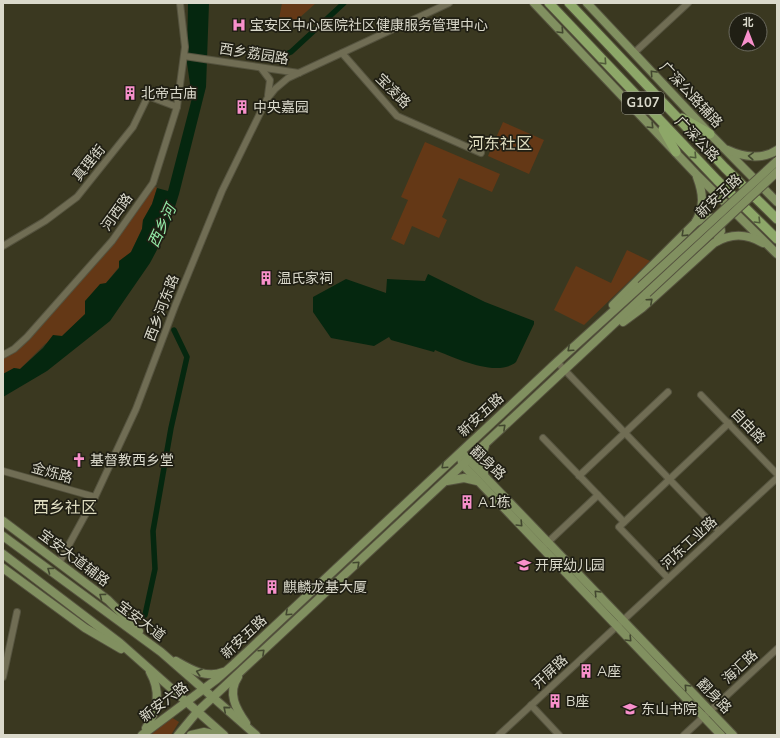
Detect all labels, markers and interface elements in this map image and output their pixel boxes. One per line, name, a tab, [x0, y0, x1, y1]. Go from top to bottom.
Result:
north arrow	[728, 12, 768, 52]
text: 北	[743, 15, 754, 30]
place label: 宝安区中心医院社区健康服务管理中心	[250, 16, 488, 35]
hospital icon: 宝安区中心医院社区健康服务管理中心	[231, 17, 247, 33]
one-way arrow	[556, 26, 564, 34]
street label: 西乡荔园路	[218, 39, 290, 69]
one-way arrow	[600, 57, 607, 65]
street label: 广深公路辅路	[655, 58, 727, 132]
street label: 宝凌路	[371, 69, 415, 113]
one-way arrow	[650, 70, 658, 78]
place label: 北帝古庙	[141, 84, 197, 103]
building icon: 北帝古庙	[122, 85, 138, 101]
road number: G107	[622, 92, 664, 114]
place label: 中央嘉园	[253, 98, 309, 117]
building icon: 中央嘉园	[234, 99, 250, 115]
street label: 广深公路	[671, 112, 723, 166]
one-way arrow	[646, 121, 653, 128]
district label: 河东社区	[468, 133, 532, 155]
street label: 真理街	[68, 141, 110, 185]
one-way arrow	[689, 151, 697, 159]
one-way arrow	[748, 151, 754, 160]
street label: 新安五路	[692, 170, 746, 222]
street label: 河西路	[97, 189, 137, 235]
water label: 西乡河	[143, 199, 182, 251]
one-way arrow	[753, 216, 761, 223]
one-way arrow	[681, 229, 689, 237]
place label: 温氏家祠	[277, 269, 333, 288]
building icon: 温氏家祠	[258, 270, 274, 286]
street label: 西乡河东路	[141, 272, 183, 344]
one-way arrow	[645, 298, 653, 306]
one-way arrow	[568, 345, 575, 352]
street label: 新安五路	[454, 389, 508, 441]
street label: 自由路	[727, 404, 769, 448]
one-way arrow	[498, 425, 506, 432]
street label: 翻身路	[466, 442, 510, 484]
place label: 基督教西乡堂	[90, 451, 174, 470]
church icon: 基督教西乡堂	[71, 452, 87, 468]
street label: 金烁路	[29, 458, 75, 488]
one-way arrow	[442, 462, 449, 469]
place label: A1栋	[478, 493, 511, 512]
building icon: A1栋	[459, 494, 475, 510]
district label: 西乡社区	[33, 497, 97, 519]
street label: 河东工业路	[657, 512, 721, 574]
one-way arrow	[515, 519, 523, 527]
street label: 宝安大道辅路	[35, 525, 113, 591]
place label: 开屏幼儿园	[535, 556, 605, 575]
school or university icon: 开屏幼儿园	[516, 557, 532, 573]
one-way arrow	[352, 561, 360, 568]
one-way arrow	[48, 568, 55, 575]
place label: 麒麟龙基大厦	[283, 578, 367, 597]
building icon: 麒麟龙基大厦	[264, 579, 280, 595]
one-way arrow	[594, 590, 602, 598]
one-way arrow	[100, 593, 107, 600]
street label: 宝安大道	[113, 597, 169, 645]
one-way arrow	[285, 608, 293, 616]
street label: 新安五路	[217, 611, 271, 663]
one-way arrow	[624, 634, 632, 642]
street label: 海汇路	[718, 646, 762, 688]
one-way arrow	[257, 650, 265, 657]
street label: 开屏路	[528, 651, 572, 693]
place label: A座	[597, 662, 621, 681]
building icon: A座	[578, 663, 594, 679]
one-way arrow	[195, 668, 202, 677]
street label: 翻身路	[693, 674, 735, 718]
street label: 新安六路	[136, 678, 192, 726]
one-way arrow	[684, 684, 692, 692]
place label: B座	[566, 692, 589, 711]
building icon: B座	[547, 693, 563, 709]
place label: 东山书院	[641, 700, 697, 719]
school or university icon: 东山书院	[622, 701, 638, 717]
one-way arrow	[224, 707, 231, 714]

